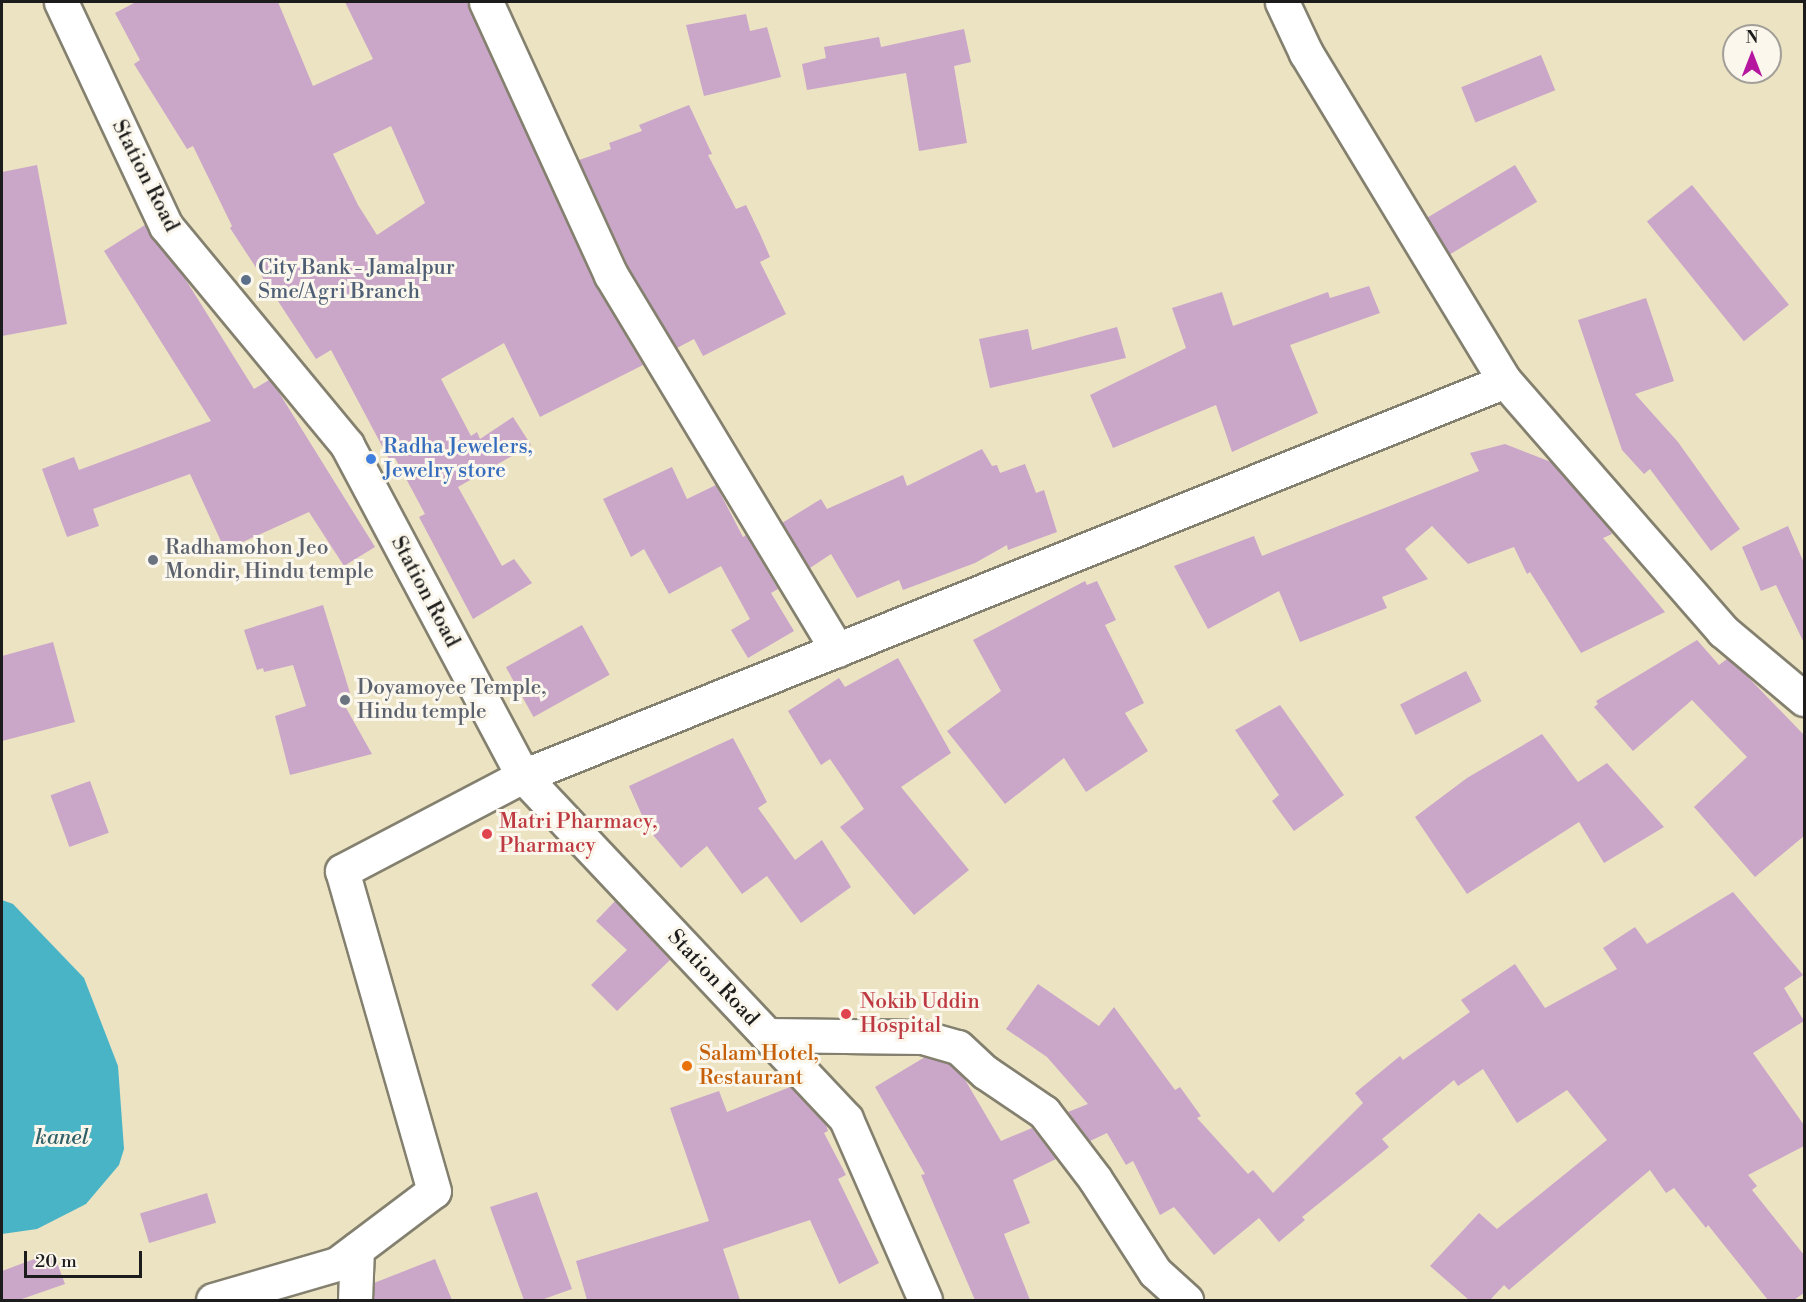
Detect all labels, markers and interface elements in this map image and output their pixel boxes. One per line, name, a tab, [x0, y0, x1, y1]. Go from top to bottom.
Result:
north arrow	[1722, 24, 1782, 84]
text: N	[1746, 28, 1758, 48]
street label: Station Road	[106, 116, 184, 236]
place label: City Bank - Jamalpur Sme/Agri Branch	[258, 255, 455, 305]
marker: City Bank - Jamalpur Sme/Agri Branch	[239, 273, 253, 287]
place label: Radha Jewelers, Jewelry store	[383, 434, 533, 484]
marker: Radha Jewelers, Jewelry store	[364, 452, 378, 466]
street label: Station Road	[385, 532, 465, 652]
place label: Radhamohon Jeo Mondir, Hindu temple	[165, 535, 374, 585]
marker: Radhamohon Jeo Mondir, Hindu temple	[146, 553, 160, 567]
place label: Doyamoyee Temple, Hindu temple	[357, 675, 546, 725]
marker: Doyamoyee Temple, Hindu temple	[338, 693, 352, 707]
place label: Matri Pharmacy, Pharmacy	[499, 809, 657, 859]
marker: Matri Pharmacy, Pharmacy	[480, 827, 494, 841]
street label: Station Road	[662, 925, 764, 1031]
place label: Nokib Uddin Hospital	[860, 989, 980, 1039]
marker: Nokib Uddin Hospital	[837, 1005, 855, 1023]
place label: Salam Hotel, Restaurant	[699, 1041, 819, 1091]
marker: Salam Hotel, Restaurant	[680, 1059, 694, 1073]
water label: kanel	[35, 1125, 89, 1151]
scale bar	[27, 1239, 146, 1277]
text: 20 m	[35, 1250, 77, 1273]

